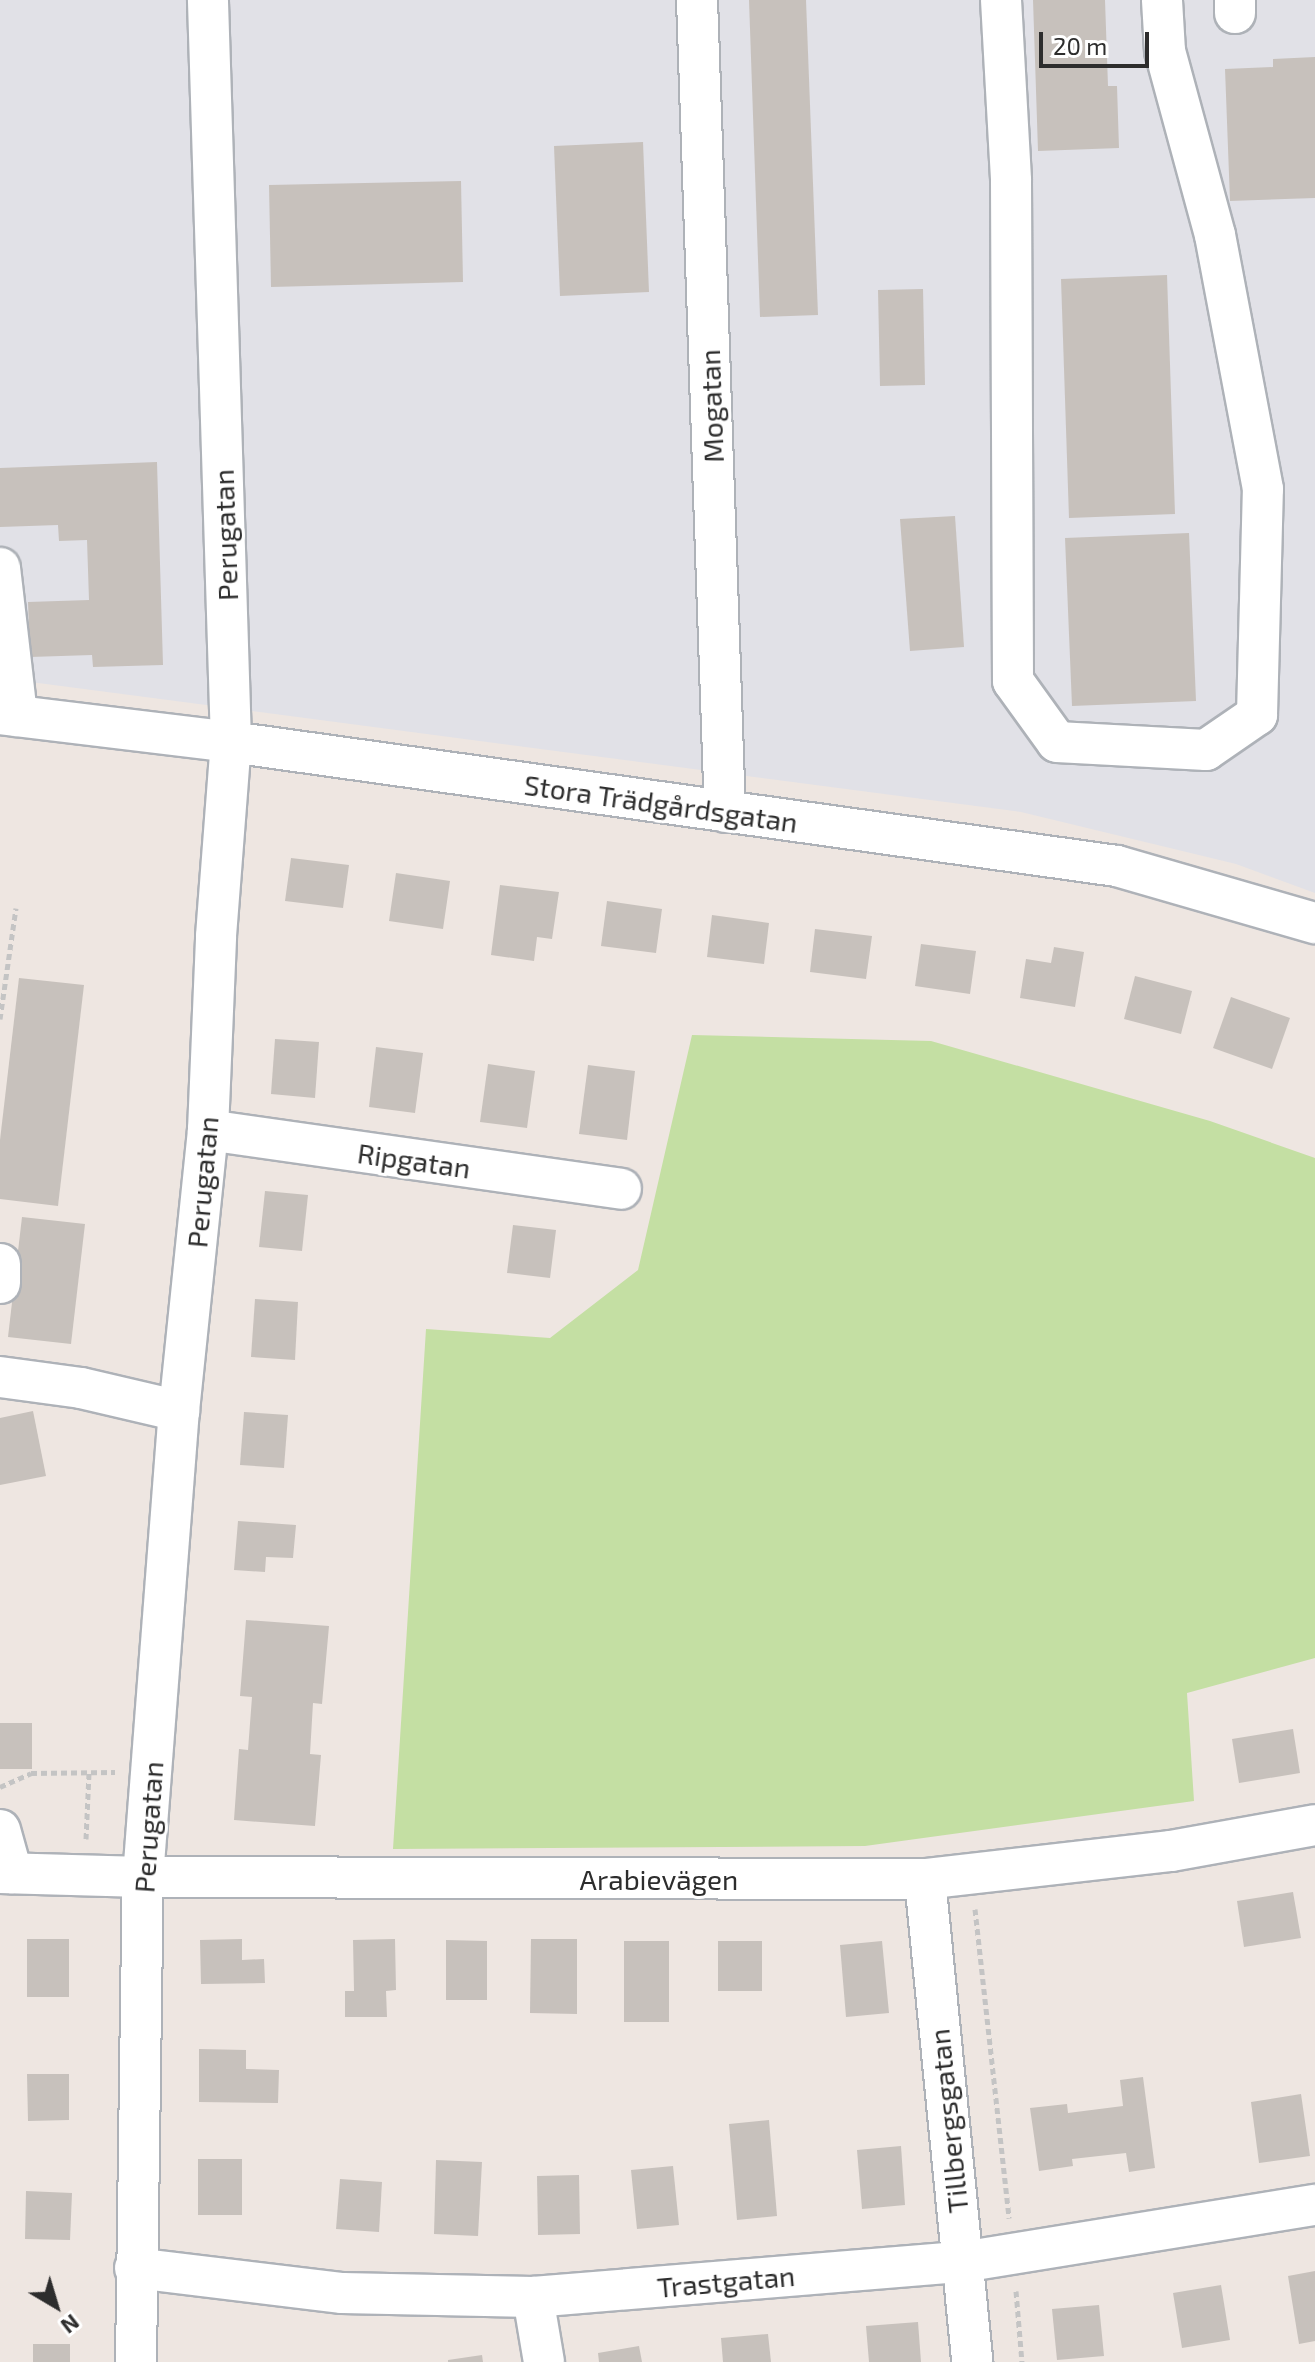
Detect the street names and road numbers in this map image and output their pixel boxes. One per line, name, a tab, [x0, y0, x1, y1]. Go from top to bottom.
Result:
street label: Mogatan	[692, 349, 730, 463]
street label: Perugatan	[206, 469, 244, 601]
street label: Stora Trädgårdsgatan	[522, 767, 800, 839]
street label: Perugatan	[180, 1115, 224, 1249]
street label: Ripgatan	[355, 1135, 473, 1185]
street label: Perugatan	[127, 1760, 169, 1894]
street label: Arabievägen	[580, 1862, 738, 1896]
street label: Tillbergsgatan	[922, 2027, 974, 2215]
street label: Trastgatan	[656, 2258, 796, 2304]

